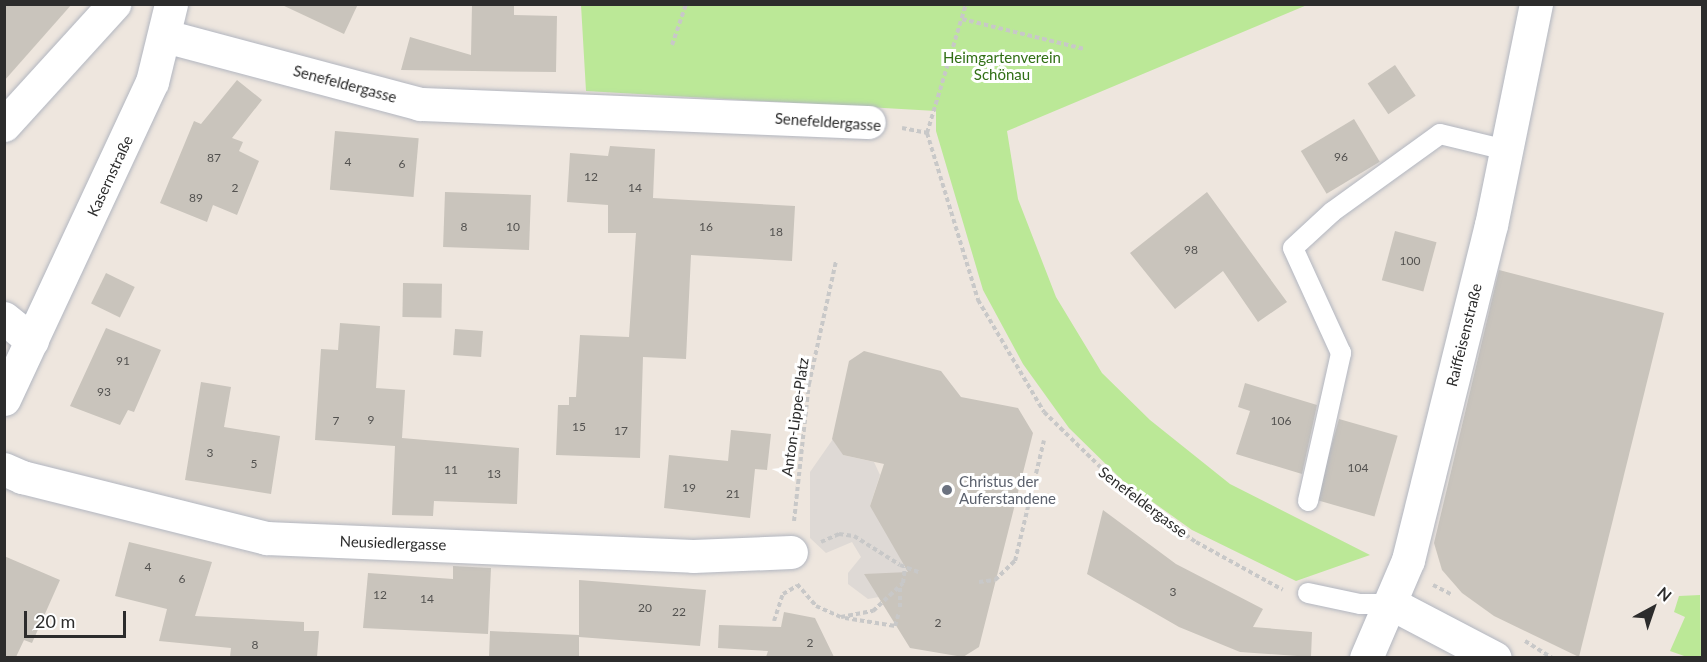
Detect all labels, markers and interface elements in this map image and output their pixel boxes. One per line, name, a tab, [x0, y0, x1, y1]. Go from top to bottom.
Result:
park label: Heimgartenverein Schönau	[943, 48, 1061, 83]
street label: Senefeldergasse	[291, 62, 399, 106]
street label: Senefeldergasse	[774, 109, 882, 135]
street label: Kasernstraße	[83, 133, 137, 219]
house number: 96	[1334, 150, 1348, 164]
house number: 87	[207, 151, 221, 165]
house number: 4	[345, 155, 351, 169]
house number: 6	[399, 157, 405, 171]
house number: 12	[584, 170, 598, 184]
house number: 2	[232, 181, 238, 195]
house number: 14	[628, 181, 642, 195]
house number: 89	[189, 191, 203, 205]
house number: 8	[461, 220, 467, 234]
house number: 10	[506, 220, 520, 234]
house number: 16	[699, 220, 713, 234]
house number: 18	[769, 225, 783, 239]
house number: 98	[1184, 243, 1198, 257]
house number: 100	[1400, 254, 1420, 268]
street label: Raiffeisenstraße	[1442, 282, 1486, 388]
house number: 91	[116, 354, 130, 368]
street label: Anton-Lippe-Platz	[778, 356, 812, 478]
house number: 93	[97, 385, 111, 399]
house number: 9	[368, 413, 374, 427]
house number: 7	[333, 414, 339, 428]
house number: 106	[1271, 414, 1291, 428]
house number: 15	[572, 420, 586, 434]
house number: 17	[614, 424, 628, 438]
house number: 3	[207, 446, 213, 460]
house number: 5	[251, 457, 257, 471]
house number: 104	[1348, 461, 1368, 475]
house number: 11	[444, 463, 458, 477]
street label: Senefeldergasse	[1095, 463, 1191, 541]
house number: 13	[487, 467, 501, 481]
place label: Christus der Auferstandene	[959, 472, 1056, 507]
house number: 19	[682, 481, 696, 495]
marker: Christus der Auferstandene	[940, 483, 954, 497]
house number: 21	[726, 487, 740, 501]
street label: Neusiedlergasse	[339, 532, 447, 554]
house number: 4	[145, 560, 151, 574]
house number: 6	[179, 572, 185, 586]
north arrow	[1623, 578, 1683, 638]
text: N	[1654, 583, 1676, 605]
house number: 3	[1170, 585, 1176, 599]
house number: 12	[373, 588, 387, 602]
house number: 14	[420, 592, 434, 606]
scale bar	[27, 599, 129, 637]
house number: 20	[638, 601, 652, 615]
house number: 22	[672, 605, 686, 619]
text: 20 m	[35, 610, 75, 632]
house number: 2	[935, 616, 941, 630]
house number: 2	[807, 636, 813, 650]
house number: 8	[252, 638, 258, 652]

